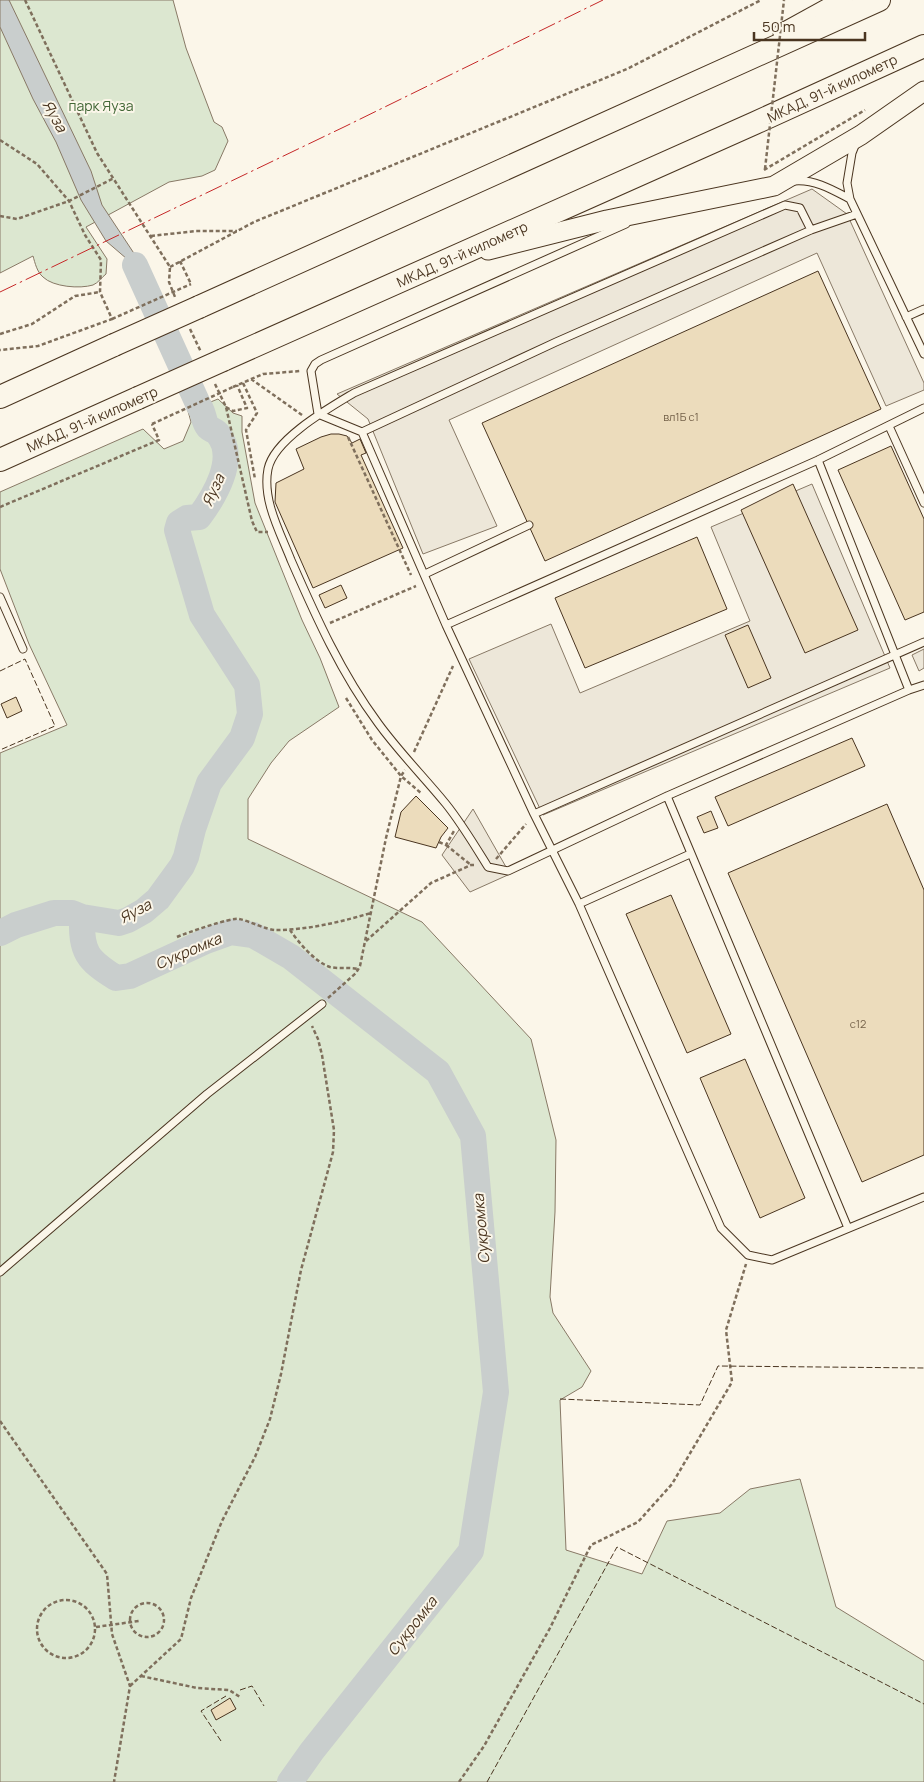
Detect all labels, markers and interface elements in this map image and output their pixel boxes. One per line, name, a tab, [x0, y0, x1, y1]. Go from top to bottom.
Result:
scale bar	[754, 10, 865, 42]
text: 50 m	[762, 16, 796, 37]
street label: МКАД, 91-й километр	[764, 49, 900, 127]
water label: Яуза	[38, 96, 73, 136]
park label: парк Яуза	[69, 96, 133, 115]
street label: МКАД, 91-й километр	[394, 217, 530, 291]
street label: МКАД, 91-й километр	[24, 382, 160, 456]
house number: вл1Б с1	[663, 409, 699, 424]
water label: Яуза	[196, 470, 230, 510]
water label: Яуза	[115, 894, 155, 928]
water label: Сукромка	[152, 927, 225, 974]
house number: с12	[850, 1016, 866, 1031]
water label: Сукромка	[467, 1193, 495, 1265]
water label: Сукромка	[382, 1591, 442, 1660]

